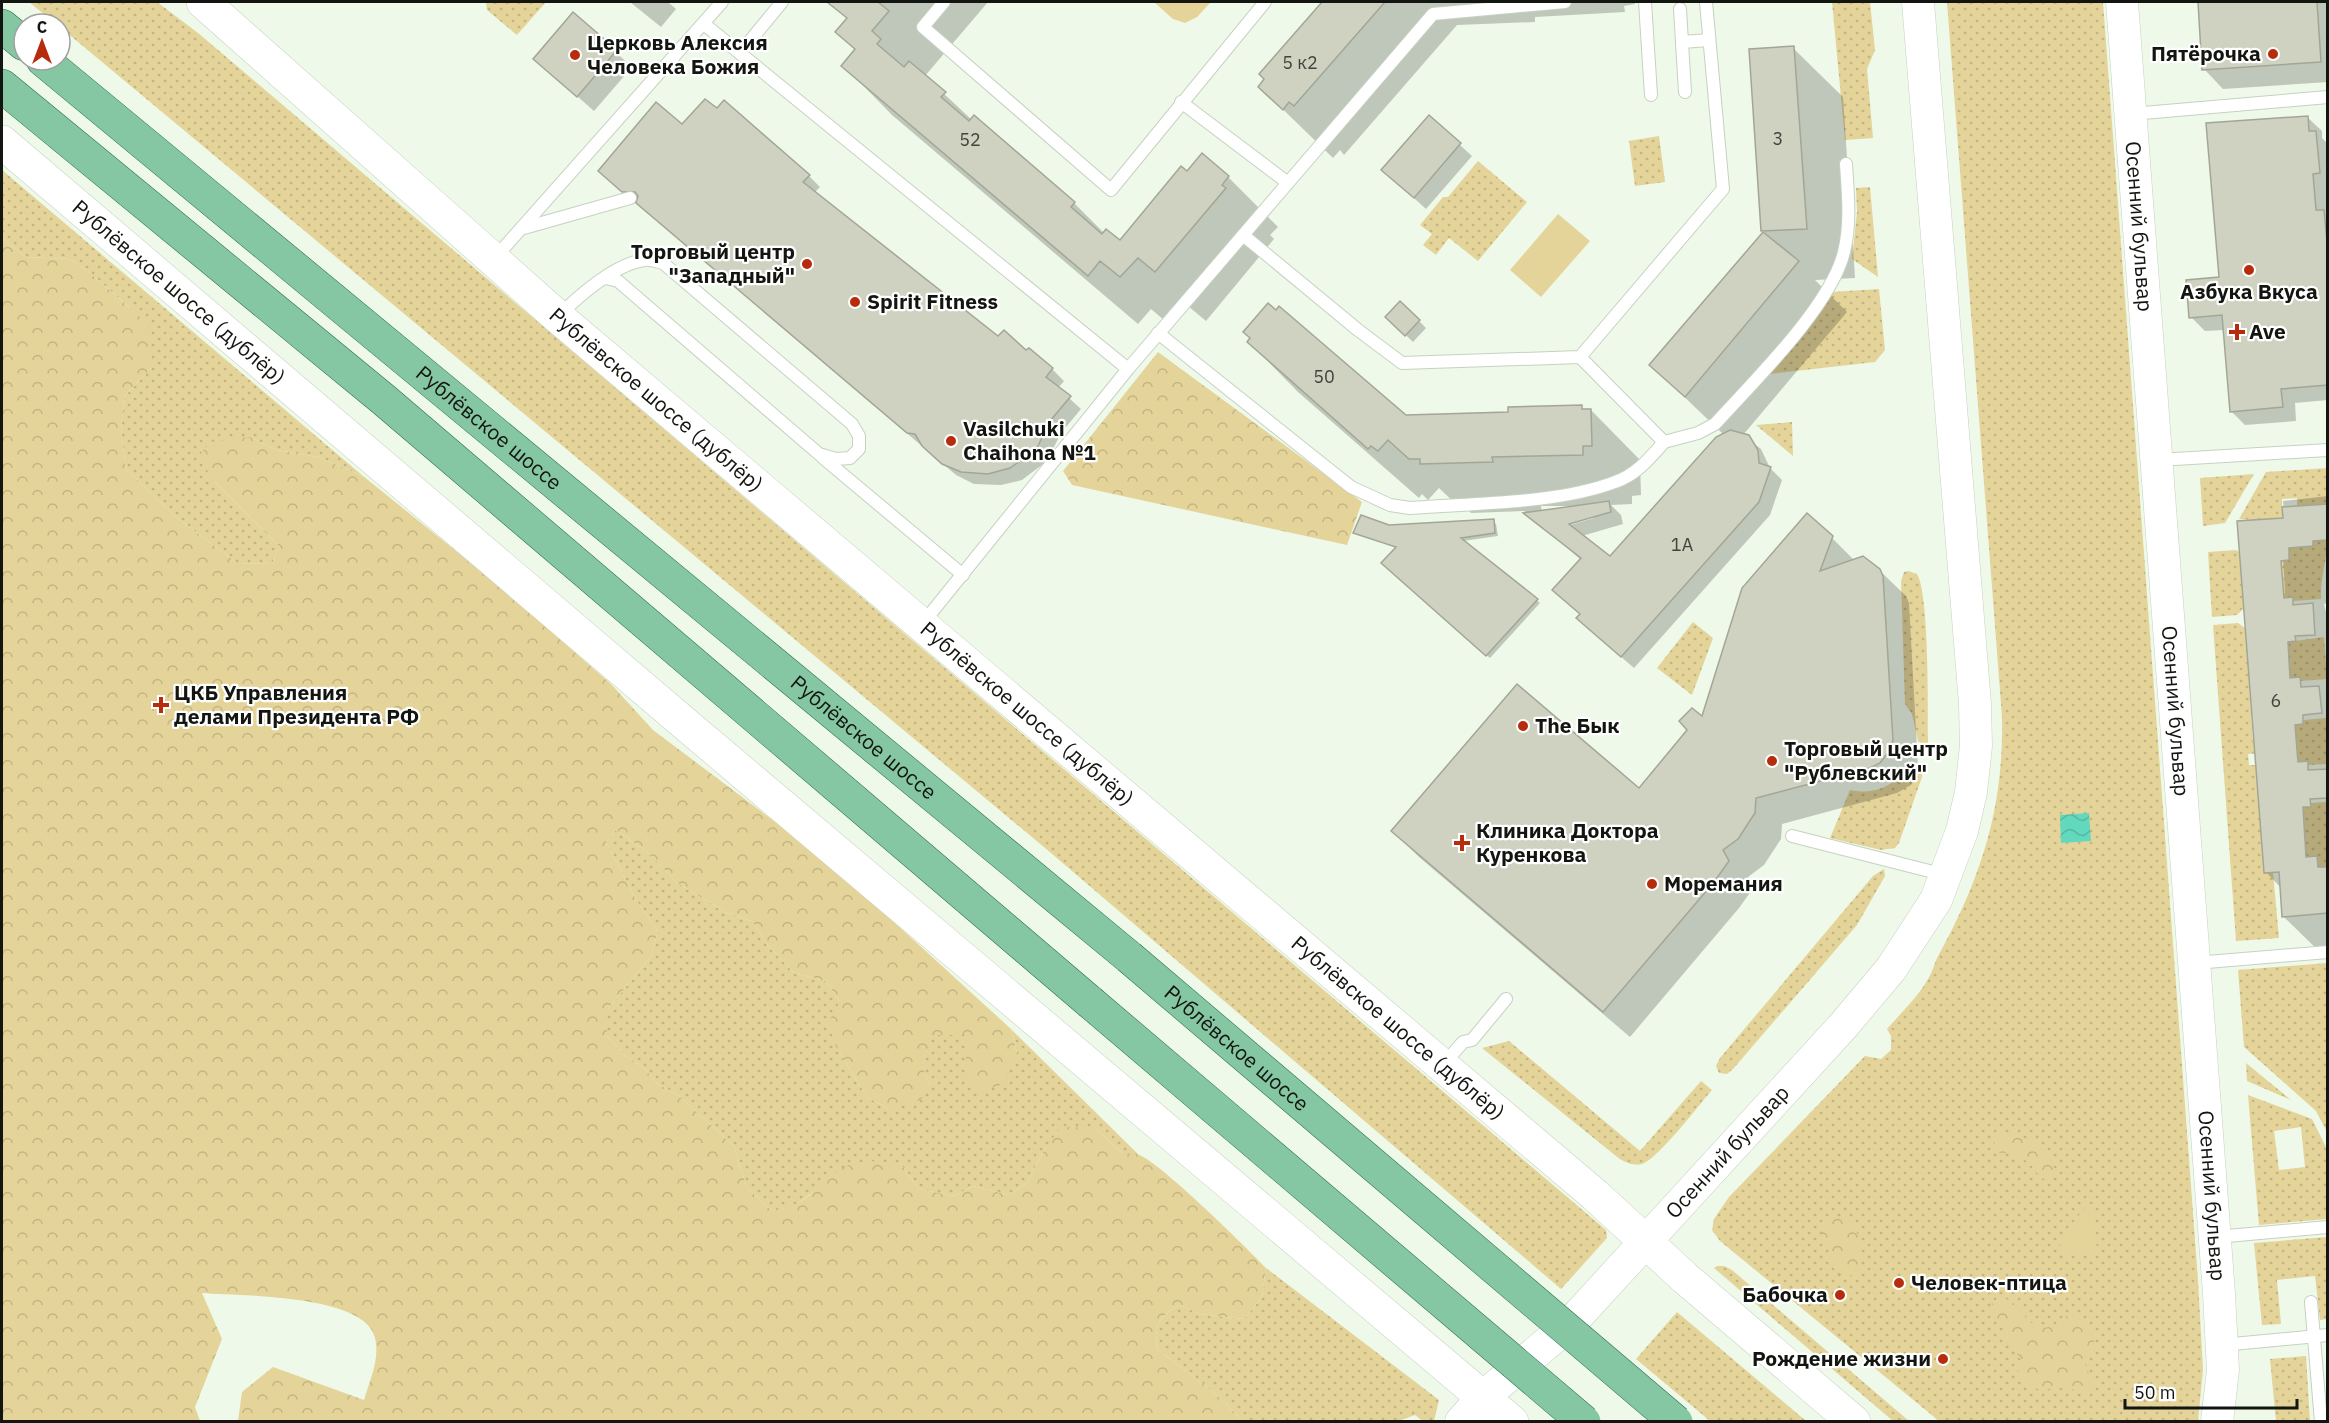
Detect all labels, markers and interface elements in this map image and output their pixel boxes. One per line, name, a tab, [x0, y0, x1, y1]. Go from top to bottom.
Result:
north arrow	[12, 12, 72, 72]
text: С	[37, 17, 47, 37]
place label: Церковь Алексия Человека Божия	[587, 28, 768, 80]
place label: Пятёрочка	[2151, 39, 2261, 67]
marker: Пятёрочка	[2266, 47, 2280, 61]
marker: Церковь Алексия Человека Божия	[568, 48, 582, 62]
house number: 5 к2	[1282, 51, 1318, 74]
house number: 3	[1773, 127, 1783, 150]
house number: 52	[959, 128, 981, 151]
street label: Осенний бульвар	[2119, 140, 2160, 313]
street label: Рублёвское шоссе (дублёр)	[67, 193, 292, 390]
place label: Торговый центр "Западный"	[631, 237, 795, 289]
marker: Торговый центр "Западный"	[800, 257, 814, 271]
marker: Азбука Вкуса	[2242, 263, 2256, 277]
place label: Азбука Вкуса	[2180, 277, 2318, 305]
place label: Spirit Fitness	[867, 287, 998, 315]
marker: Spirit Fitness	[848, 295, 862, 309]
street label: Рублёвское шоссе (дублёр)	[544, 301, 769, 498]
place label: Ave	[2249, 317, 2286, 345]
marker: Ave	[2230, 325, 2244, 339]
street label: Рублёвское шоссе	[410, 359, 568, 496]
house number: 50	[1313, 365, 1335, 388]
place label: Vasilchuki Chaihona №1	[963, 414, 1096, 466]
marker: Vasilchuki Chaihona №1	[944, 434, 958, 448]
house number: 1А	[1671, 533, 1694, 556]
street label: Рублёвское шоссе (дублёр)	[915, 615, 1140, 812]
street label: Осенний бульвар	[2156, 625, 2197, 797]
street label: Рублёвское шоссе	[785, 668, 943, 805]
place label: ЦКБ Управления делами Президента РФ	[174, 678, 419, 730]
house number: 6	[2271, 689, 2281, 712]
marker: ЦКБ Управления делами Президента РФ	[152, 696, 170, 714]
place label: The Бык	[1535, 711, 1620, 739]
marker: The Бык	[1516, 719, 1530, 733]
place label: Торговый центр "Рублевский"	[1784, 734, 1948, 786]
marker: Торговый центр "Рублевский"	[1765, 754, 1779, 768]
place label: Клиника Доктора Куренкова	[1476, 816, 1659, 868]
marker: Клиника Доктора Куренкова	[1453, 834, 1471, 852]
place label: Моремания	[1664, 869, 1783, 897]
marker: Моремания	[1645, 877, 1659, 891]
street label: Рублёвское шоссе (дублёр)	[1286, 929, 1511, 1126]
street label: Рублёвское шоссе	[1159, 978, 1315, 1117]
street label: Осенний бульвар	[1659, 1079, 1795, 1224]
street label: Осенний бульвар	[2192, 1109, 2233, 1282]
place label: Человек-птица	[1911, 1268, 2067, 1296]
marker: Человек-птица	[1892, 1276, 1906, 1290]
place label: Бабочка	[1742, 1280, 1828, 1308]
marker: Бабочка	[1833, 1288, 1847, 1302]
place label: Рождение жизни	[1752, 1344, 1931, 1372]
marker: Рождение жизни	[1936, 1352, 1950, 1366]
scale bar	[2125, 1372, 2298, 1410]
text: 50 m	[2134, 1381, 2176, 1404]

